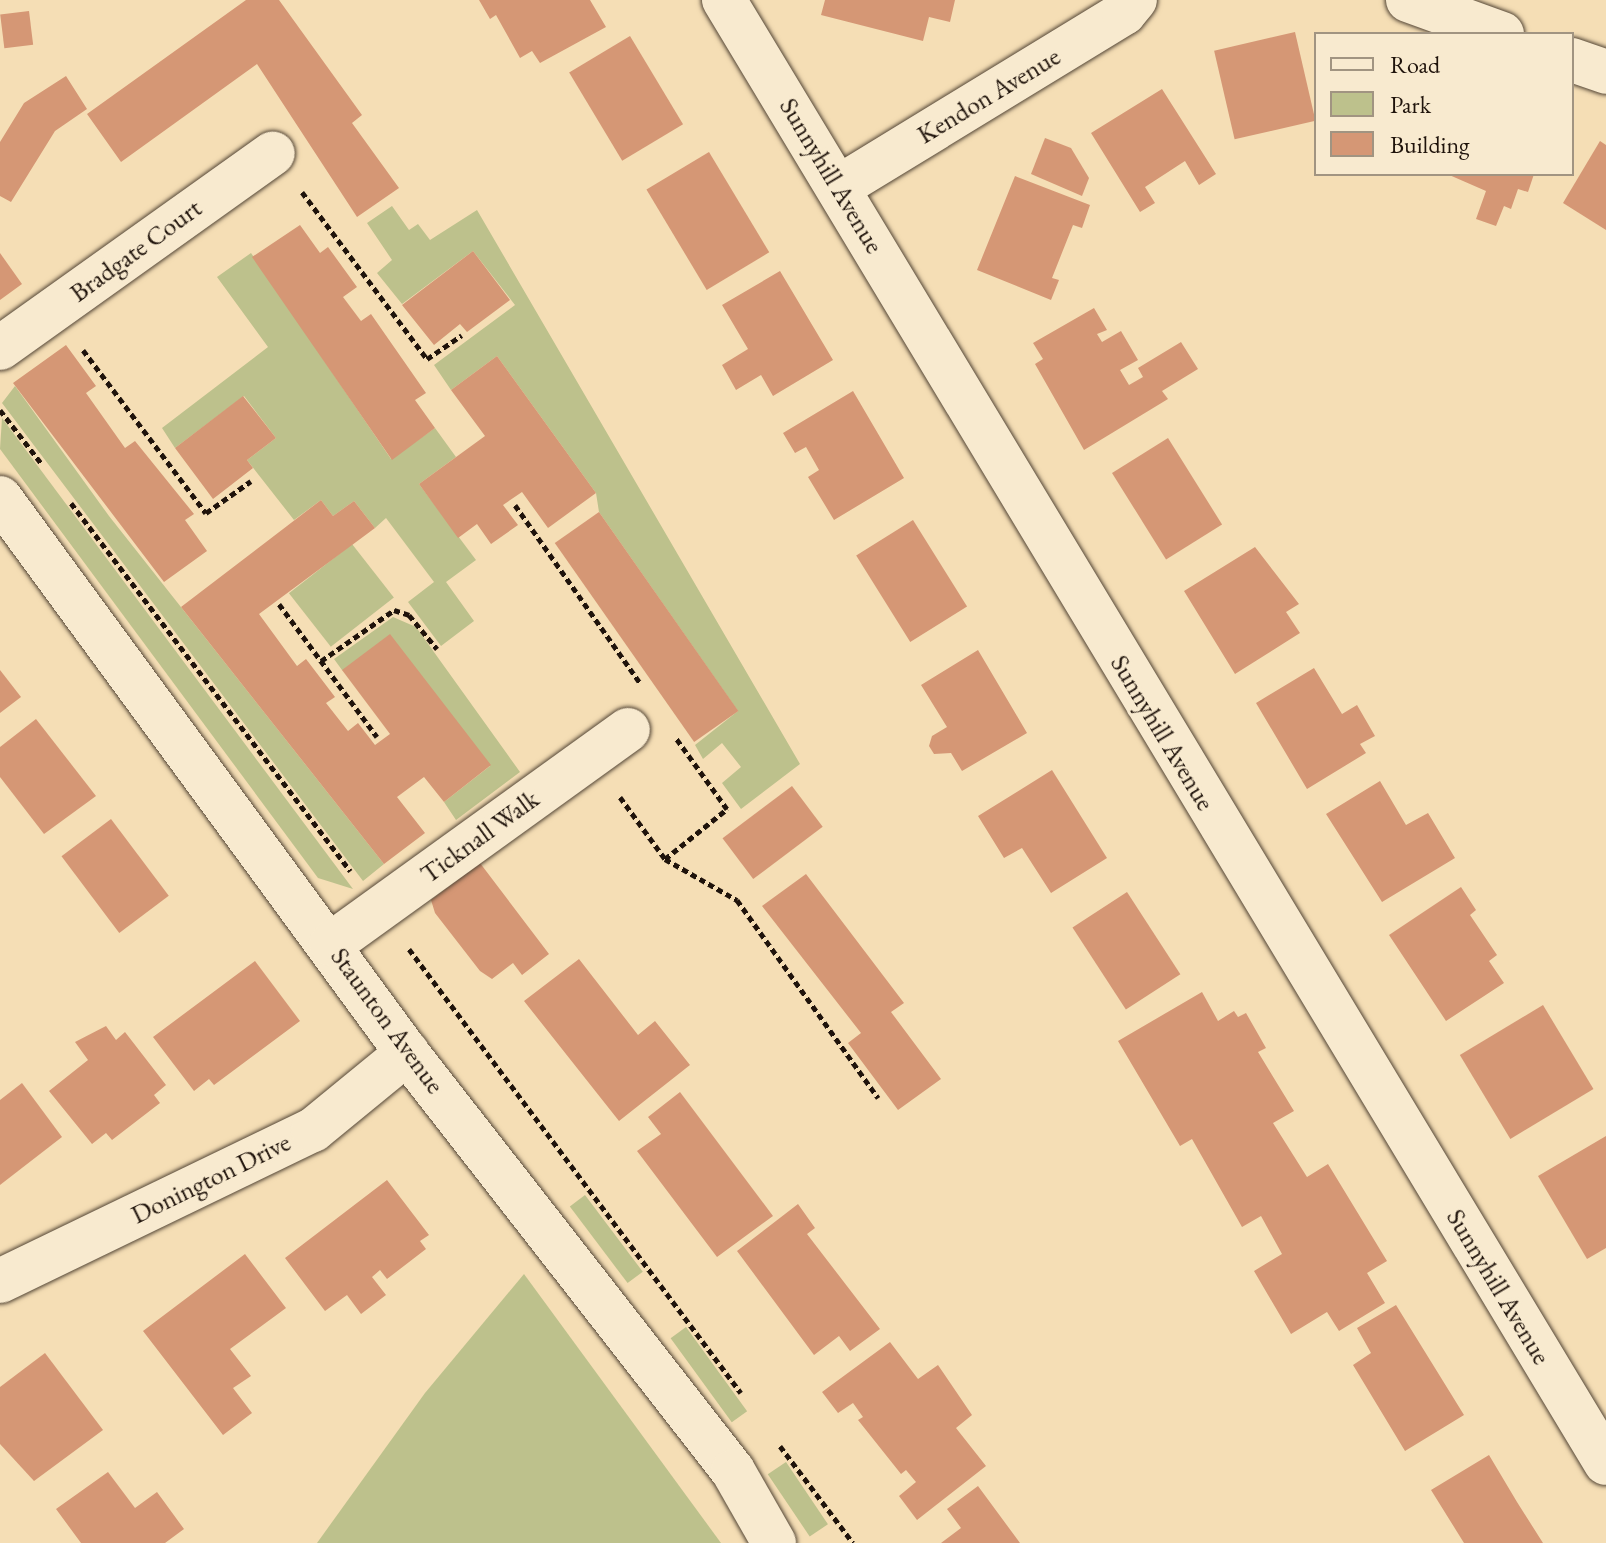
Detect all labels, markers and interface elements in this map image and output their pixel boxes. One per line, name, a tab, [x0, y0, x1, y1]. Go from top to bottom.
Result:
legend	[1314, 32, 1574, 176]
street label: Kendon Avenue	[912, 41, 1066, 151]
text: Road	[1390, 49, 1440, 80]
text: Park	[1390, 89, 1431, 120]
street label: Sunnyhill Avenue	[772, 93, 890, 259]
text: Building	[1390, 129, 1470, 160]
street label: Bradgate Court	[64, 193, 208, 309]
street label: Sunnyhill Avenue	[1103, 650, 1221, 816]
street label: Ticknall Walk	[415, 784, 545, 890]
street label: Staunton Avenue	[324, 942, 450, 1100]
street label: Donington Drive	[126, 1127, 296, 1231]
street label: Sunnyhill Avenue	[1439, 1204, 1557, 1370]

